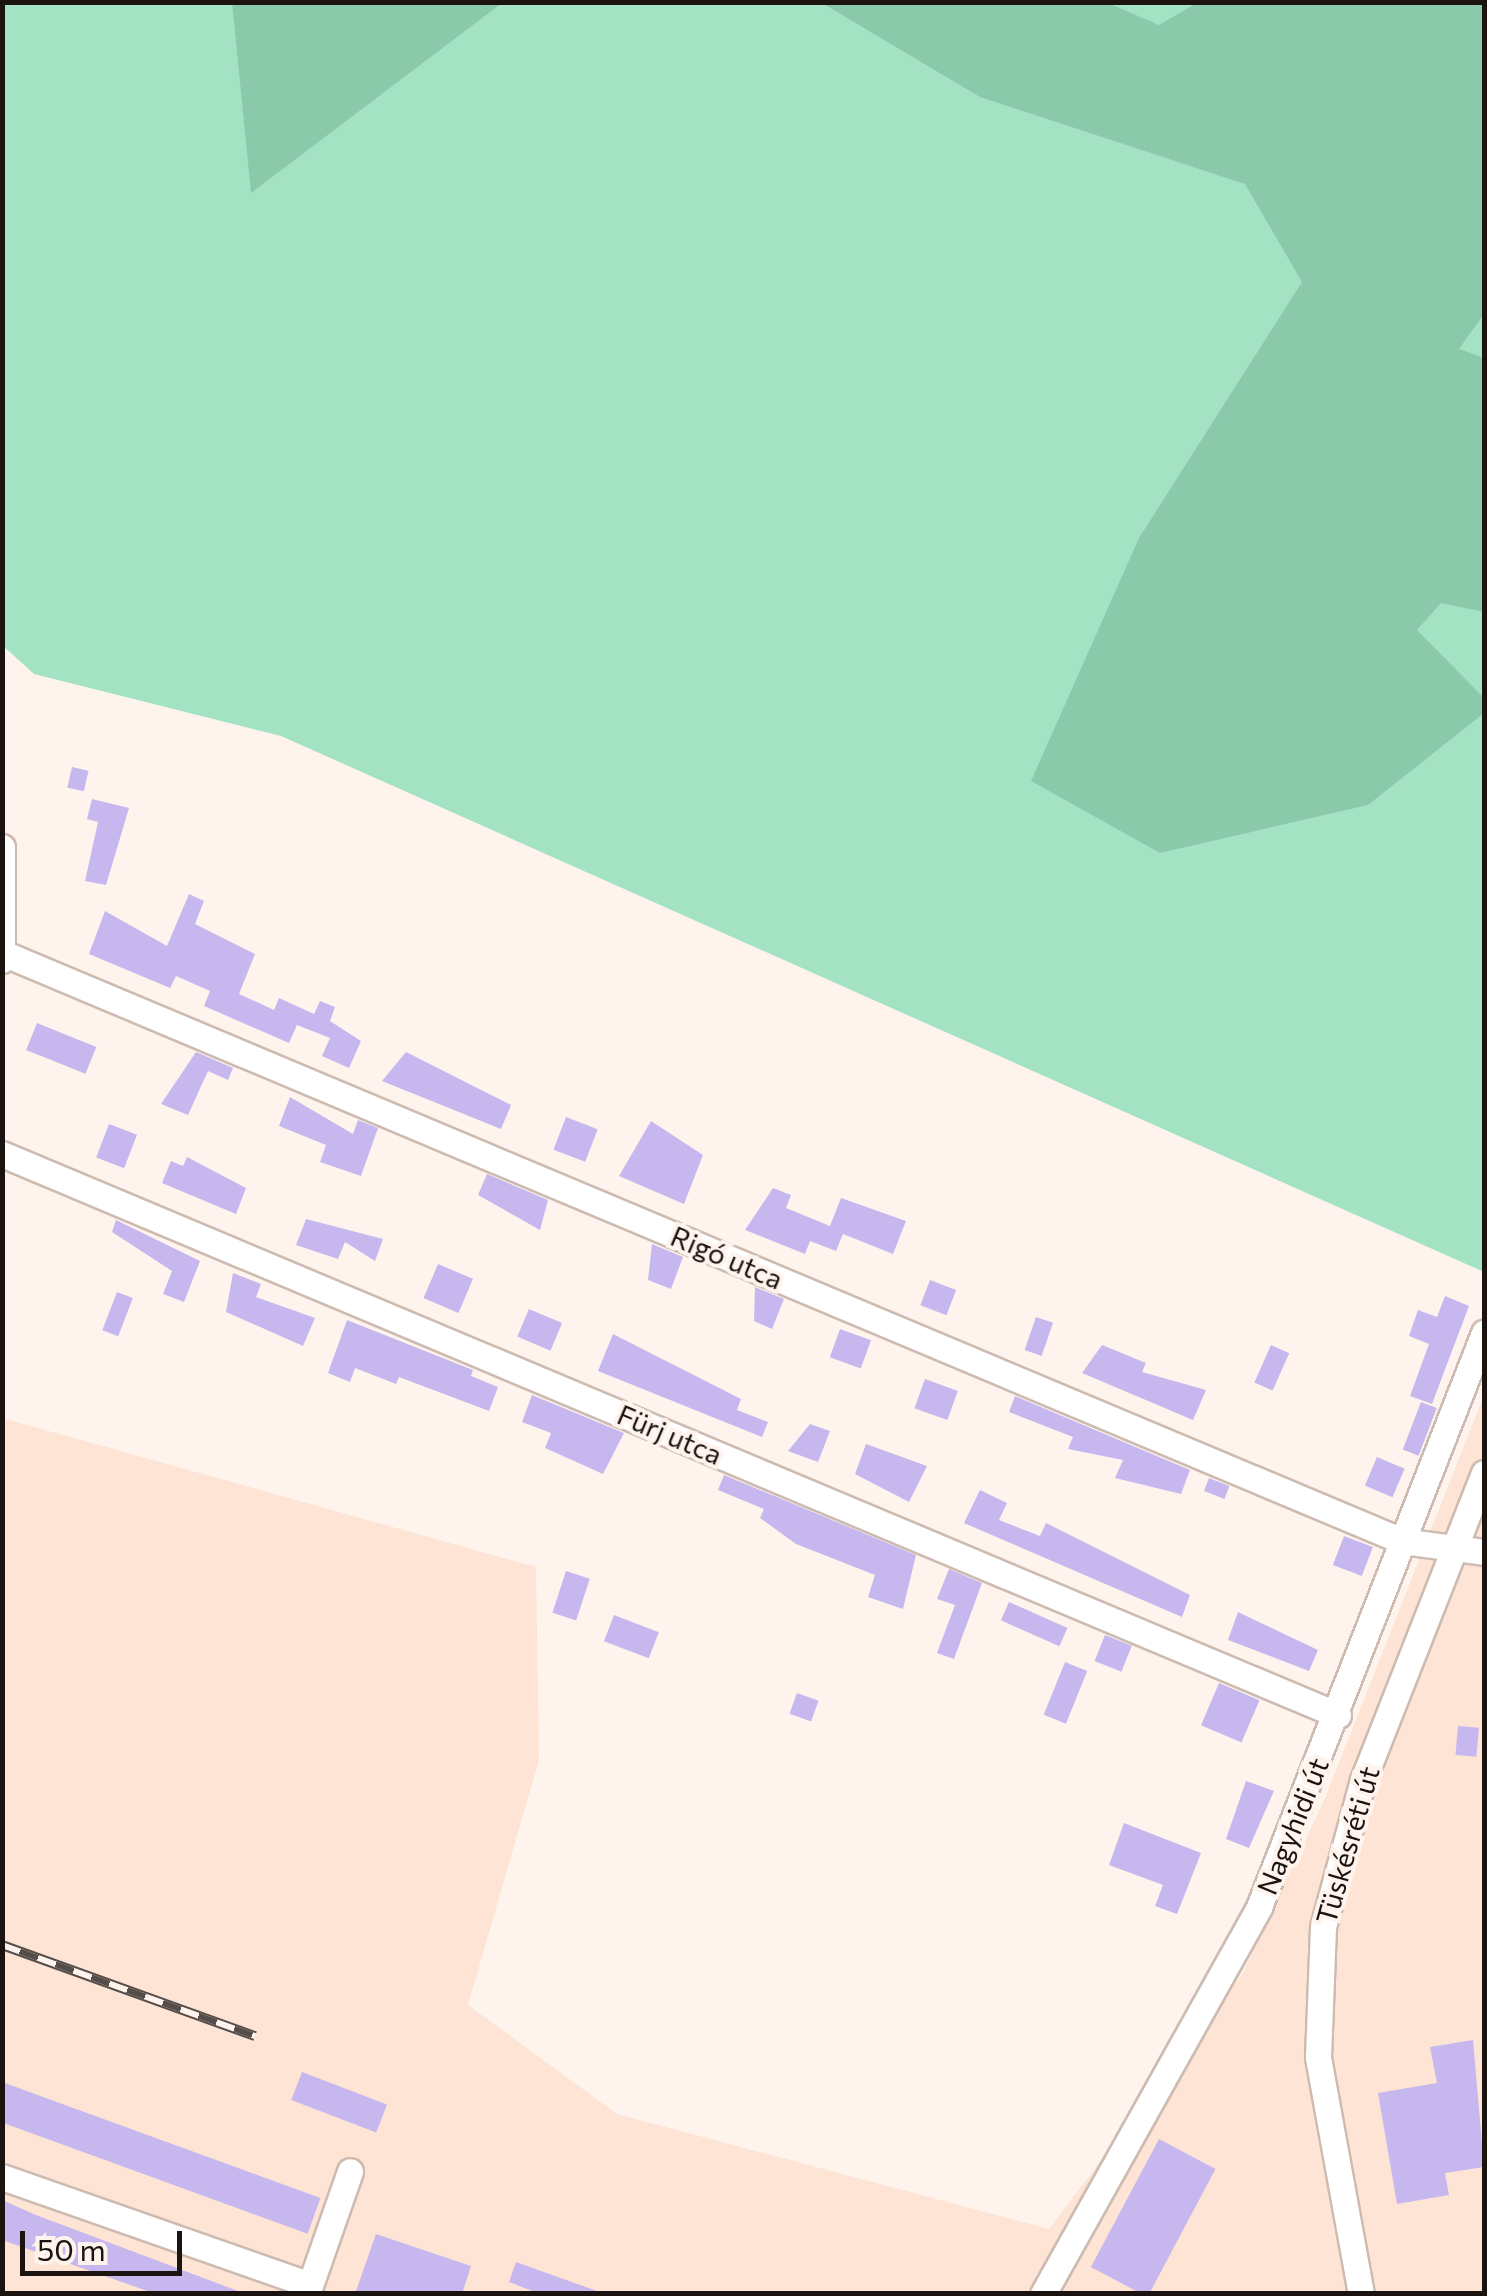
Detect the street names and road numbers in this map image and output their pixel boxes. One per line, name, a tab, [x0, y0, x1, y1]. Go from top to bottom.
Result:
street label: Rigó utca	[666, 1218, 788, 1296]
street label: Fürj utca	[613, 1397, 727, 1471]
street label: Nagyhidi út	[1249, 1753, 1335, 1899]
street label: Tüskésréti út	[1308, 1762, 1386, 1928]

